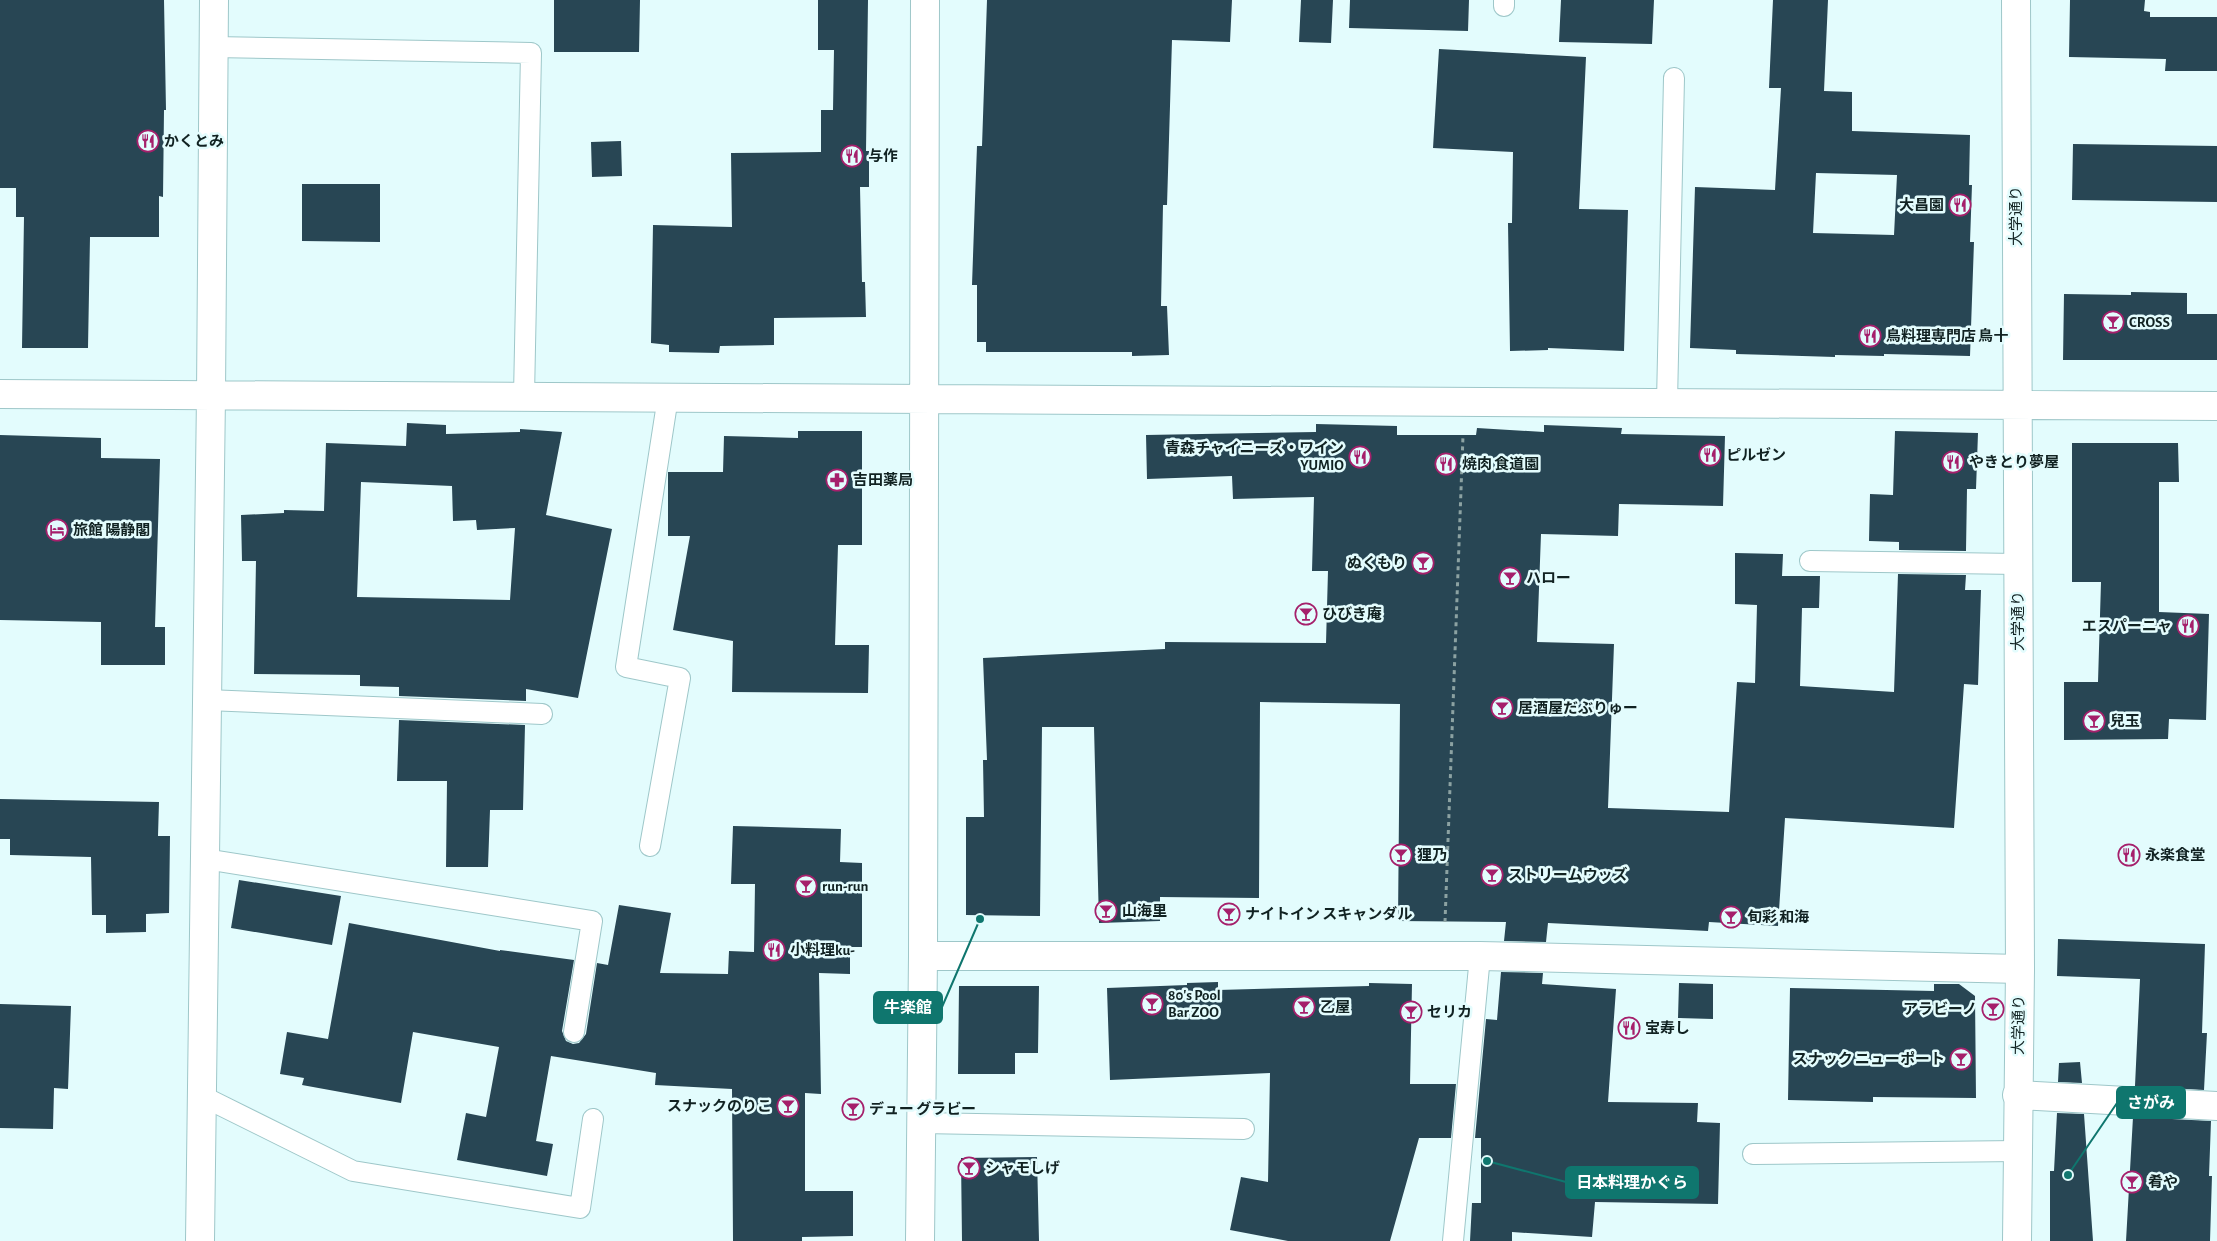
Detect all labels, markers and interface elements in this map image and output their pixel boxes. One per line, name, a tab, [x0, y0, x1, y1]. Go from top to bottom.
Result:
restaurant icon: かくとみ	[136, 129, 160, 153]
place label: かくとみ	[164, 133, 224, 149]
restaurant icon: 与作	[840, 144, 864, 168]
place label: 与作	[868, 148, 898, 164]
street label: 大学通り	[2008, 186, 2024, 246]
restaurant icon: 大昌園	[1948, 193, 1972, 217]
place label: 大昌園	[1899, 197, 1944, 213]
bar icon: CROSS	[2101, 310, 2125, 334]
place label: CROSS	[2129, 315, 2170, 330]
restaurant icon: 鳥料理専門店 鳥十	[1858, 324, 1882, 348]
place label: 鳥料理専門店 鳥十	[1886, 327, 2008, 344]
place label: 青森チャイニーズ・ワイン YUMIO	[1165, 439, 1344, 473]
restaurant icon: ピルゼン	[1698, 443, 1722, 467]
restaurant icon: 青森チャイニーズ・ワイン YUMIO	[1348, 445, 1372, 469]
place label: ピルゼン	[1726, 447, 1786, 463]
restaurant icon: やきとり夢屋	[1941, 450, 1965, 474]
restaurant icon: 焼肉 食道園	[1434, 452, 1458, 476]
place label: やきとり夢屋	[1969, 454, 2059, 470]
place label: 焼肉 食道園	[1462, 456, 1539, 472]
pharmacy icon: 吉田薬局	[825, 468, 849, 492]
place label: 吉田薬局	[853, 472, 913, 488]
hotel icon: 旅館 陽静閣	[45, 518, 69, 542]
place label: 旅館 陽静閣	[73, 521, 150, 538]
bar icon: ぬくもり	[1411, 551, 1435, 575]
place label: ぬくもり	[1347, 555, 1407, 571]
bar icon: ハロー	[1498, 566, 1522, 590]
place label: ハロー	[1526, 571, 1571, 586]
street label: 大学通り	[2010, 591, 2026, 651]
bar icon: ひびき庵	[1294, 602, 1318, 626]
place label: ひびき庵	[1322, 606, 1382, 622]
restaurant icon: エスパーニャ	[2176, 614, 2200, 638]
place label: エスパーニャ	[2082, 618, 2172, 634]
bar icon: 居酒屋だぶりゅー	[1490, 696, 1514, 720]
place label: 居酒屋だぶりゅー	[1518, 700, 1638, 716]
bar icon: 兒玉	[2082, 709, 2106, 733]
place label: 兒玉	[2110, 713, 2140, 729]
bar icon: 狸乃	[1389, 843, 1413, 867]
restaurant icon: 永楽食堂	[2117, 843, 2141, 867]
place label: 狸乃	[1417, 847, 1447, 863]
place label: 永楽食堂	[2145, 847, 2205, 863]
bar icon: ストリームウッズ	[1480, 863, 1504, 887]
place label: ストリームウッズ	[1508, 866, 1628, 883]
bar icon: run-run	[794, 874, 818, 898]
place label: run-run	[822, 879, 869, 894]
bar icon: 山海里	[1094, 899, 1118, 923]
bar icon: ナイトイン スキャンダル	[1217, 902, 1241, 926]
place label: 山海里	[1122, 903, 1167, 919]
bar icon: 旬彩 和海	[1719, 905, 1743, 929]
place label: ナイトイン スキャンダル	[1245, 906, 1412, 922]
place label: 旬彩 和海	[1747, 909, 1809, 925]
restaurant icon: 小料理ku-	[762, 938, 786, 962]
place label: 小料理ku-	[790, 941, 855, 958]
place label: 80's Pool Bar ZOO	[1168, 988, 1221, 1020]
callout: 牛楽館	[874, 992, 942, 1023]
bar icon: 80's Pool Bar ZOO	[1140, 992, 1164, 1016]
bar icon: 乙屋	[1292, 995, 1316, 1019]
street label: 大学通り	[2010, 995, 2027, 1055]
bar icon: アラビーノ	[1981, 997, 2005, 1021]
text: 牛楽館	[884, 999, 932, 1016]
place label: 乙屋	[1320, 1000, 1350, 1015]
bar icon: セリカ	[1399, 1000, 1423, 1024]
place label: アラビーノ	[1903, 1001, 1977, 1017]
place label: セリカ	[1427, 1005, 1472, 1020]
restaurant icon: 宝寿し	[1617, 1016, 1641, 1040]
place label: 宝寿し	[1645, 1020, 1690, 1036]
bar icon: スナック ニューポート	[1949, 1047, 1973, 1071]
place label: スナック ニューポート	[1793, 1051, 1945, 1067]
callout: さがみ	[2117, 1087, 2185, 1118]
bar icon: スナックのりこ	[776, 1094, 800, 1118]
text: さがみ	[2127, 1094, 2175, 1111]
bar icon: デュー グラビー	[841, 1097, 865, 1121]
place label: スナックのりこ	[667, 1098, 772, 1114]
place label: デュー グラビー	[869, 1101, 976, 1117]
bar icon: シャモしげ	[957, 1156, 981, 1180]
place label: シャモしげ	[985, 1160, 1060, 1176]
callout: 日本料理かぐら	[1566, 1167, 1698, 1198]
bar icon: 肴や	[2120, 1170, 2144, 1194]
text: 日本料理かぐら	[1576, 1173, 1688, 1191]
place label: 肴や	[2148, 1174, 2178, 1190]

